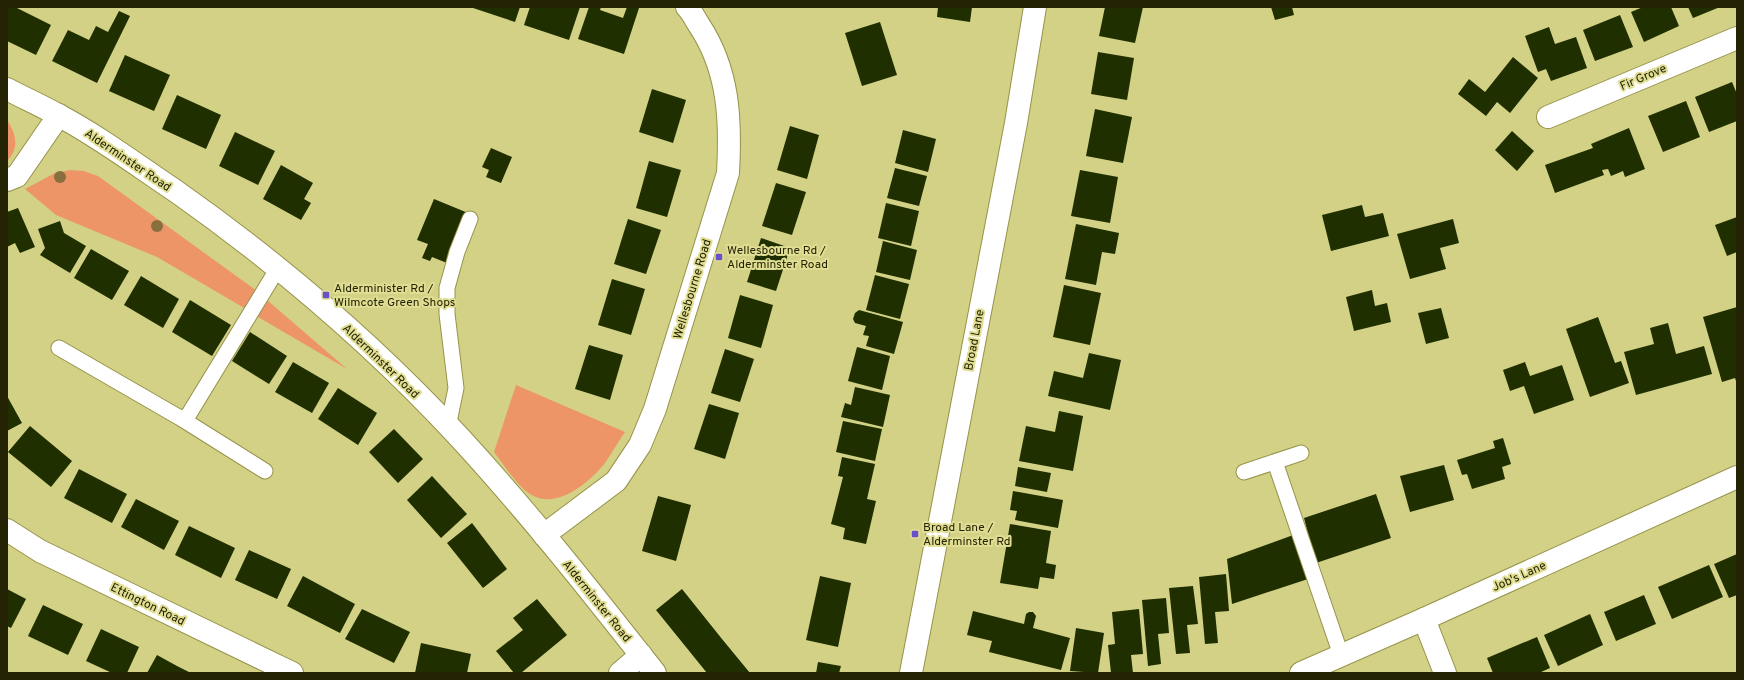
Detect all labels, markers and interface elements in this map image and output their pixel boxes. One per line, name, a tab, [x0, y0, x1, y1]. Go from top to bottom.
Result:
street label: Fir Grove	[1618, 61, 1669, 95]
street label: Alderminster Road	[81, 126, 174, 196]
street label: Wellesbourne Road	[670, 237, 716, 341]
place label: Wellesbourne Rd / Alderminster Road	[727, 243, 828, 273]
marker: Wellesbourne Rd / Alderminster Road	[714, 252, 724, 262]
place label: Alderminister Rd / Wilmcote Green Shops	[334, 281, 455, 311]
marker: Alderminister Rd / Wilmcote Green Shops	[321, 290, 331, 300]
street label: Broad Lane	[961, 308, 989, 372]
street label: Alderminster Road	[338, 321, 422, 403]
place label: Broad Lane / Alderminster Rd	[923, 520, 1011, 550]
marker: Broad Lane / Alderminster Rd	[910, 529, 920, 539]
street label: Alderminster Road	[558, 557, 634, 646]
street label: Job's Lane	[1490, 558, 1549, 596]
street label: Ettington Road	[108, 580, 187, 630]

